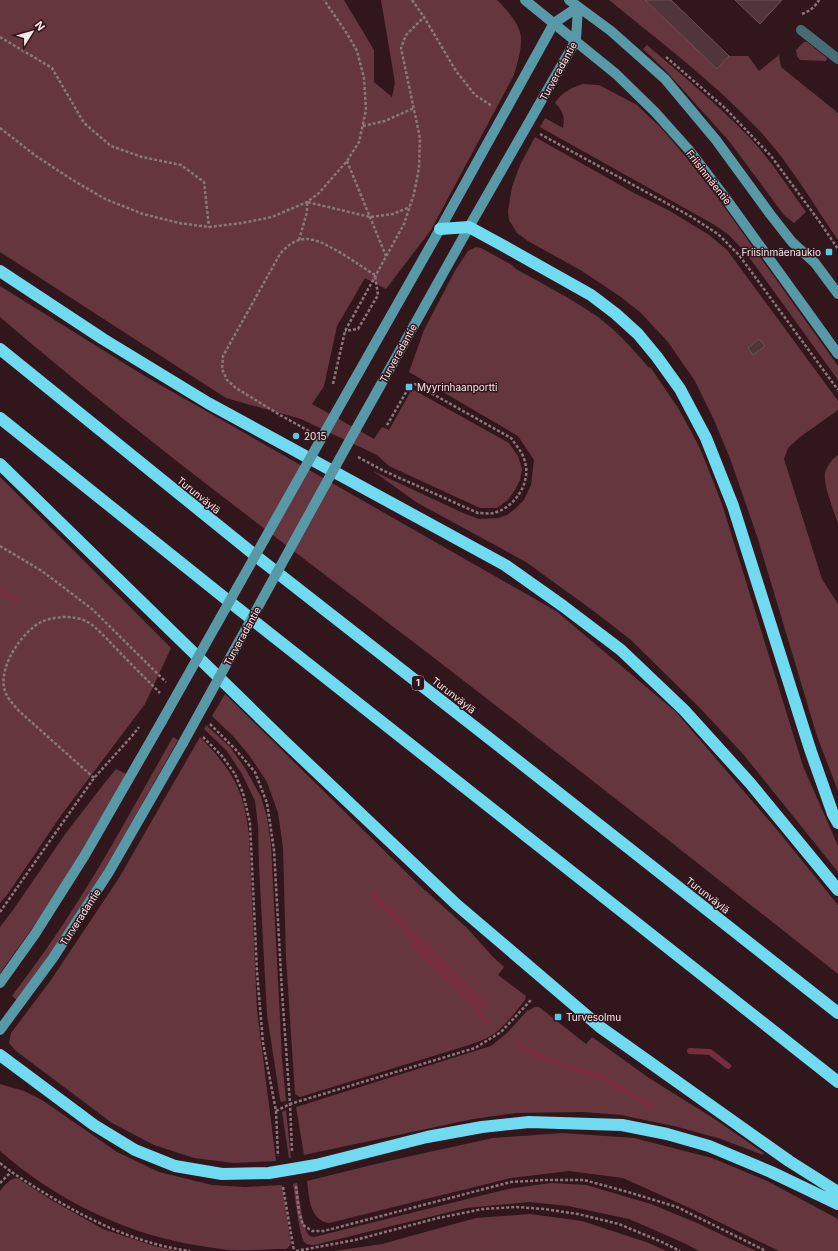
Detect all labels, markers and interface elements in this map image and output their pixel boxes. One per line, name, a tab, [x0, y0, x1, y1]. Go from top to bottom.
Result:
north arrow	[12, 12, 52, 52]
text: N	[32, 18, 48, 34]
street label: Turveradantie	[537, 39, 579, 102]
street label: Friisinmäentie	[684, 147, 734, 207]
place label: Friisinmäenaukio	[741, 246, 821, 258]
marker: Friisinmäenaukio	[824, 247, 834, 257]
street label: Turveradantie	[377, 321, 419, 384]
place label: Myyrinhaanportti	[417, 381, 497, 393]
marker: Myyrinhaanportti	[404, 382, 414, 392]
place label: 2015	[304, 430, 327, 442]
marker: 2015	[291, 431, 301, 441]
street label: Turunväylä	[175, 474, 223, 516]
street label: Turveradantie	[221, 604, 263, 667]
street label: Turunväylä	[430, 674, 478, 716]
road number: 1	[412, 676, 424, 690]
street label: Turunväylä	[684, 874, 732, 916]
street label: Turveradantie	[57, 886, 103, 948]
place label: Turvesolmu	[566, 1011, 621, 1023]
marker: Turvesolmu	[553, 1012, 563, 1022]

